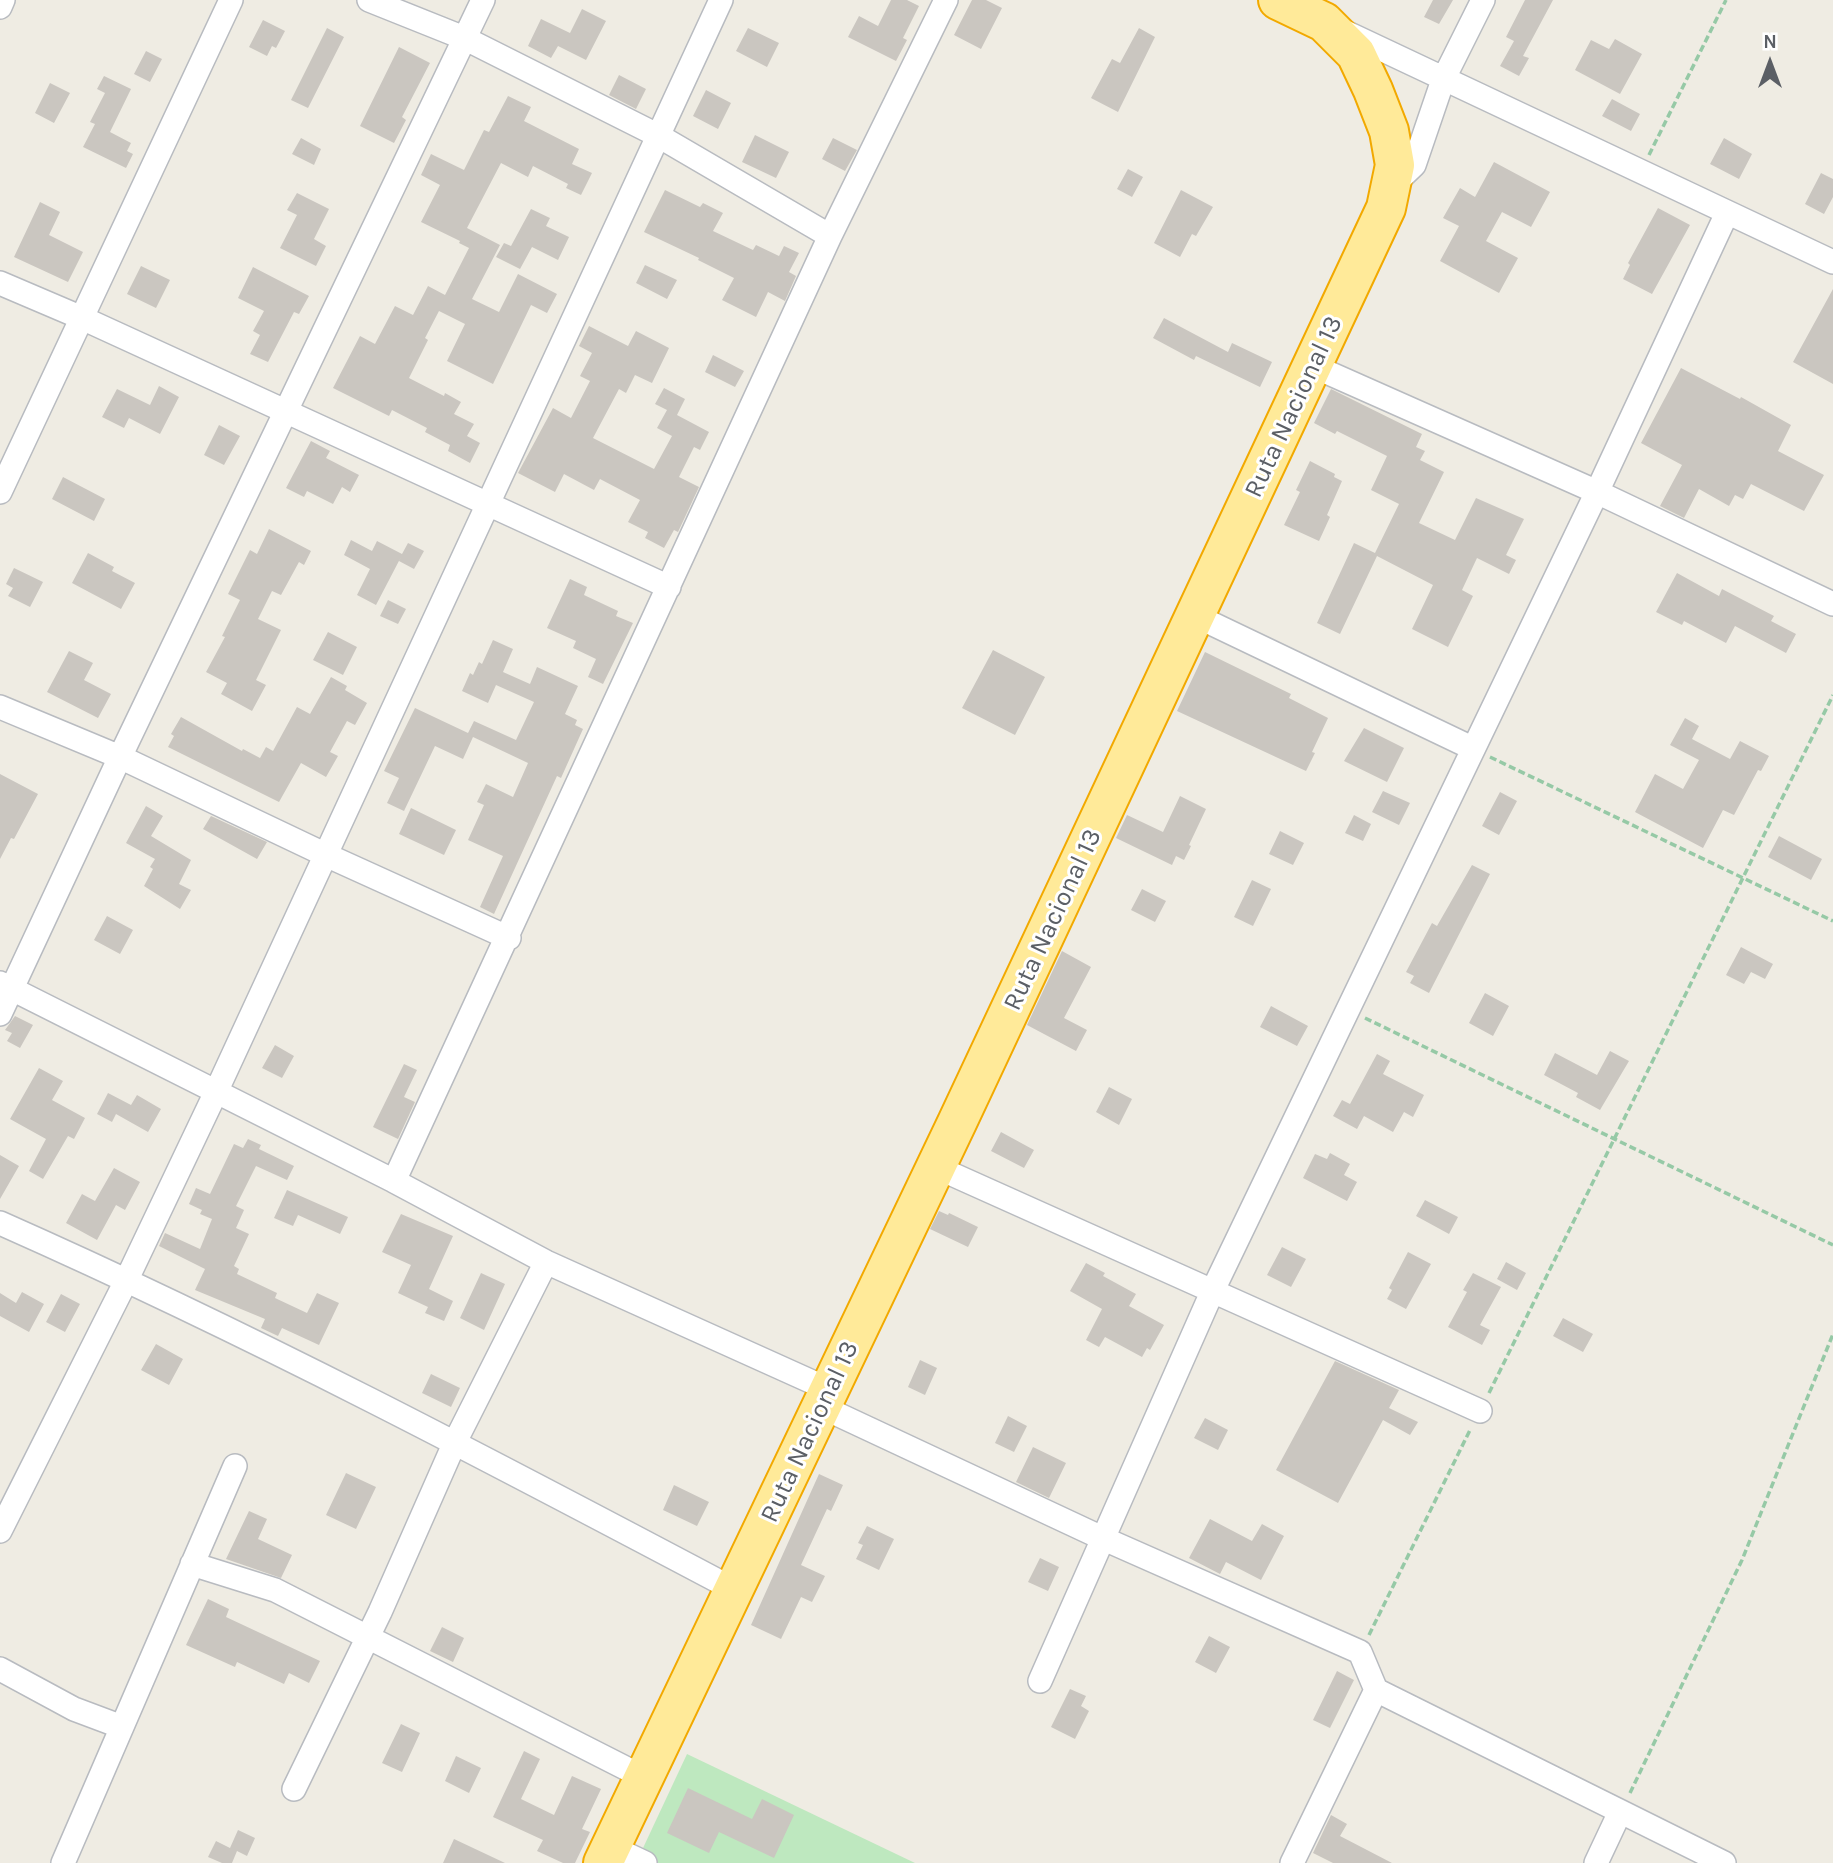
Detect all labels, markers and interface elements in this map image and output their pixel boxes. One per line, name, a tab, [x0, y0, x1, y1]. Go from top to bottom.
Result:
north arrow	[1735, 28, 1805, 98]
text: N	[1763, 31, 1777, 53]
street label: Ruta Nacional 13	[1238, 311, 1350, 503]
street label: Ruta Nacional 13	[997, 824, 1109, 1016]
street label: Ruta Nacional 13	[754, 1336, 866, 1528]

